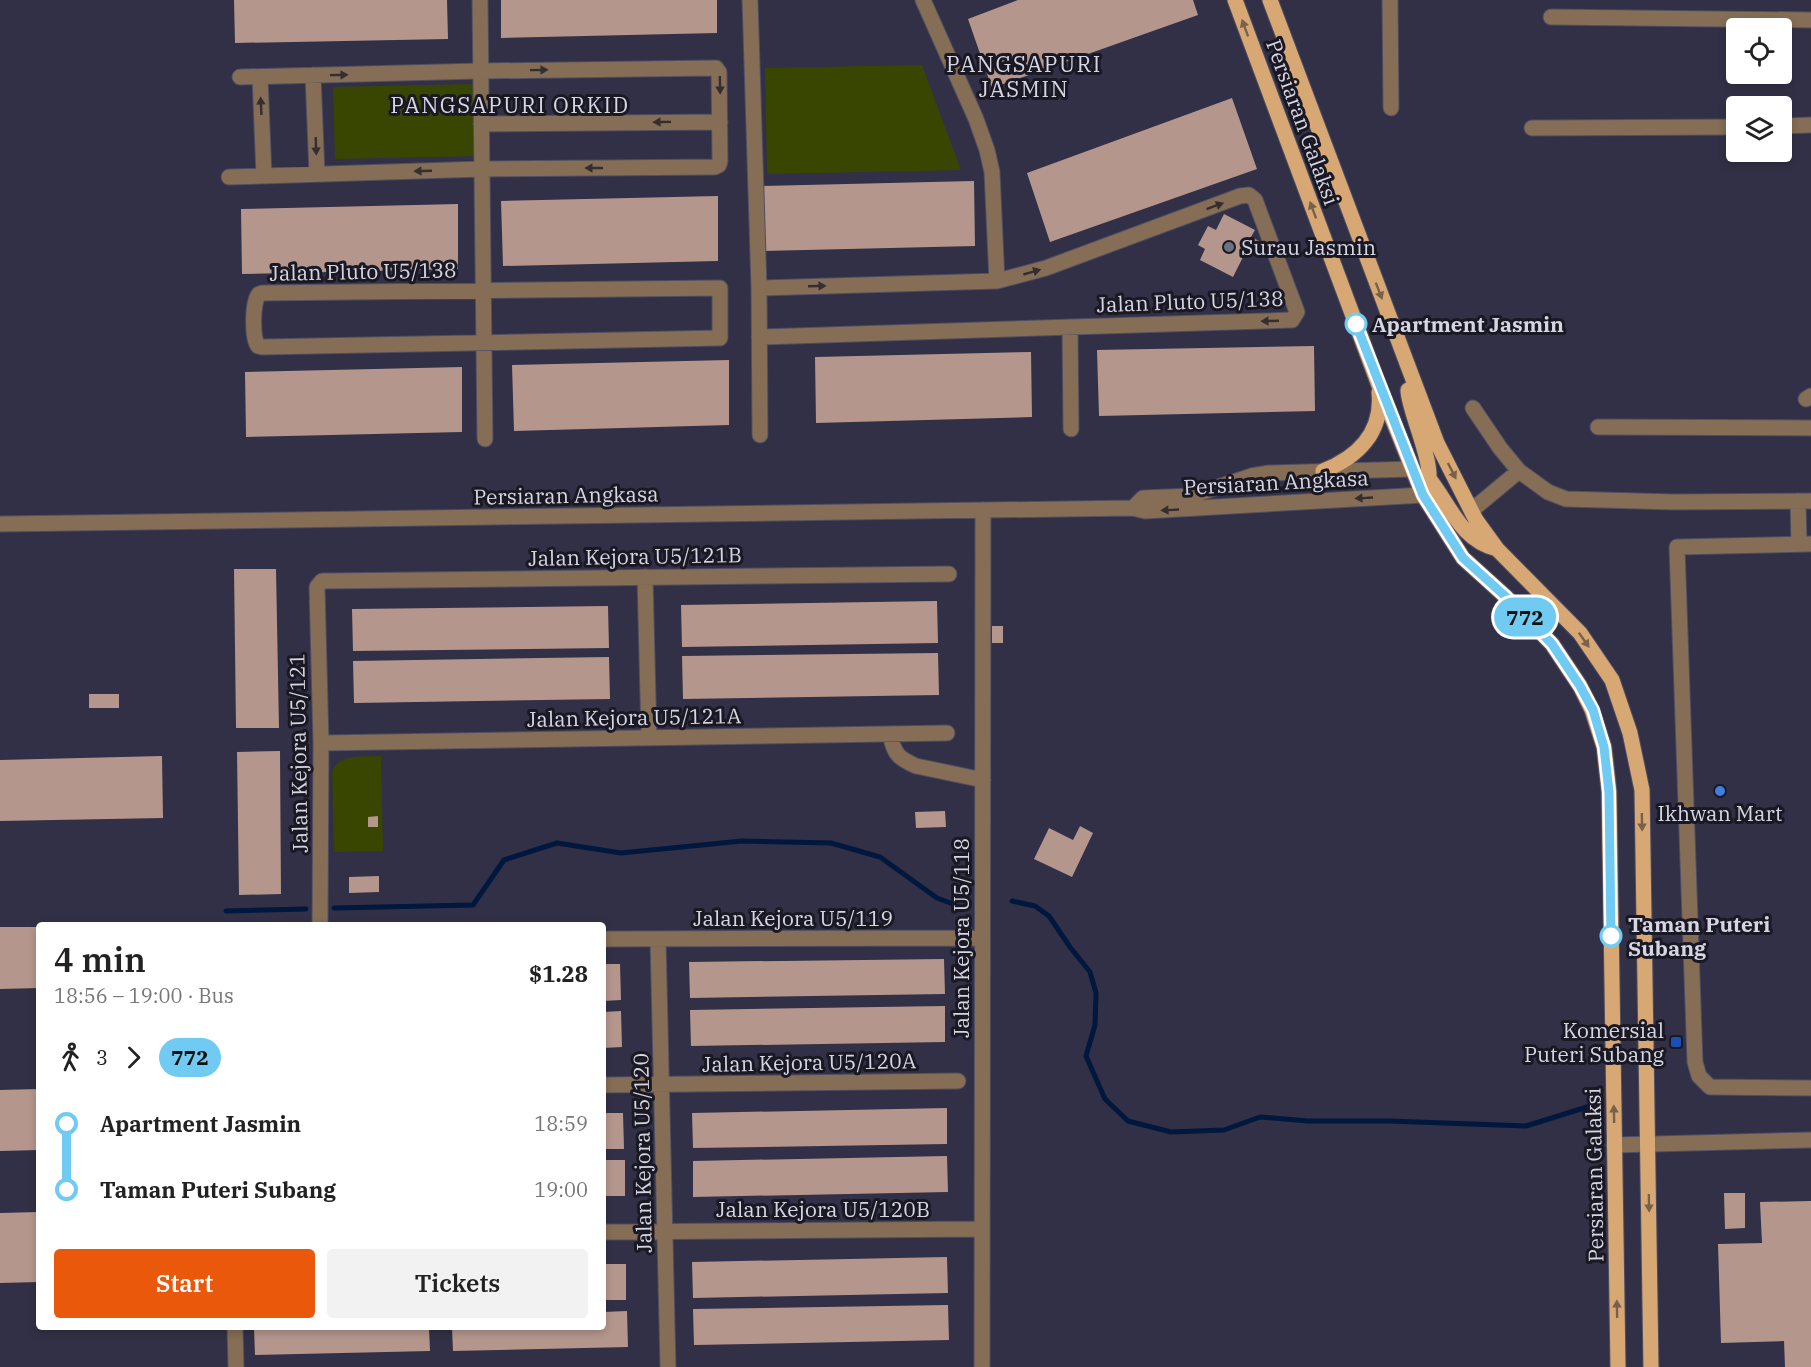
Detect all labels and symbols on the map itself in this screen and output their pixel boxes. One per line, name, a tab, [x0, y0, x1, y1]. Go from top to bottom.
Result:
one-way arrow	[1240, 18, 1250, 36]
street label: Persiaran Galaksi	[1260, 35, 1346, 209]
district label: PANGSAPURI JASMIN	[946, 49, 1102, 103]
one-way arrow	[529, 65, 548, 75]
one-way arrow	[330, 70, 349, 79]
one-way arrow	[715, 75, 724, 94]
district label: PANGSAPURI ORKID	[390, 90, 630, 119]
one-way arrow	[257, 96, 266, 115]
one-way arrow	[652, 117, 671, 127]
one-way arrow	[311, 136, 320, 155]
one-way arrow	[584, 163, 603, 173]
one-way arrow	[414, 166, 433, 175]
one-way arrow	[1206, 200, 1224, 210]
one-way arrow	[1308, 201, 1318, 219]
place label: Surau Jasmin	[1241, 233, 1376, 261]
marker: Surau Jasmin	[1222, 240, 1236, 254]
street label: Jalan Pluto U5/138	[269, 255, 457, 287]
one-way arrow	[1023, 266, 1041, 276]
one-way arrow	[808, 282, 827, 291]
one-way arrow	[1374, 282, 1384, 300]
street label: Jalan Pluto U5/138	[1096, 284, 1284, 318]
place label: Apartment Jasmin	[1372, 310, 1564, 338]
marker: Apartment Jasmin	[1345, 313, 1367, 335]
one-way arrow	[1260, 316, 1279, 326]
street label: Persiaran Angkasa	[1183, 463, 1369, 501]
one-way arrow	[1447, 463, 1457, 480]
street label: Persiaran Angkasa	[473, 479, 659, 511]
one-way arrow	[1355, 494, 1374, 503]
one-way arrow	[1160, 505, 1179, 515]
street label: Jalan Kejora U5/121B	[528, 540, 742, 572]
line badge: 772	[1490, 598, 1559, 636]
one-way arrow	[1578, 631, 1590, 647]
street label: Jalan Kejora U5/121	[282, 653, 314, 853]
street label: Jalan Kejora U5/121A	[527, 701, 742, 733]
marker: Ikhwan Mart	[1713, 784, 1727, 798]
place label: Ikhwan Mart	[1657, 799, 1783, 827]
one-way arrow	[1638, 812, 1647, 831]
street label: Jalan Kejora U5/118	[947, 838, 975, 1038]
street label: Jalan Kejora U5/119	[693, 904, 893, 932]
place label: Taman Puteri Subang	[1628, 910, 1770, 962]
marker: Taman Puteri Subang	[1600, 925, 1622, 947]
place label: Komersial Puteri Subang	[1524, 1016, 1665, 1068]
marker: Komersial Puteri Subang	[1669, 1035, 1683, 1049]
street label: Jalan Kejora U5/120A	[702, 1046, 917, 1078]
street label: Jalan Kejora U5/120	[626, 1053, 658, 1253]
street label: Persiaran Galaksi	[1578, 1088, 1610, 1262]
one-way arrow	[1609, 1104, 1619, 1123]
one-way arrow	[1644, 1193, 1654, 1212]
street label: Jalan Kejora U5/120B	[716, 1195, 930, 1223]
one-way arrow	[1613, 1299, 1622, 1318]

